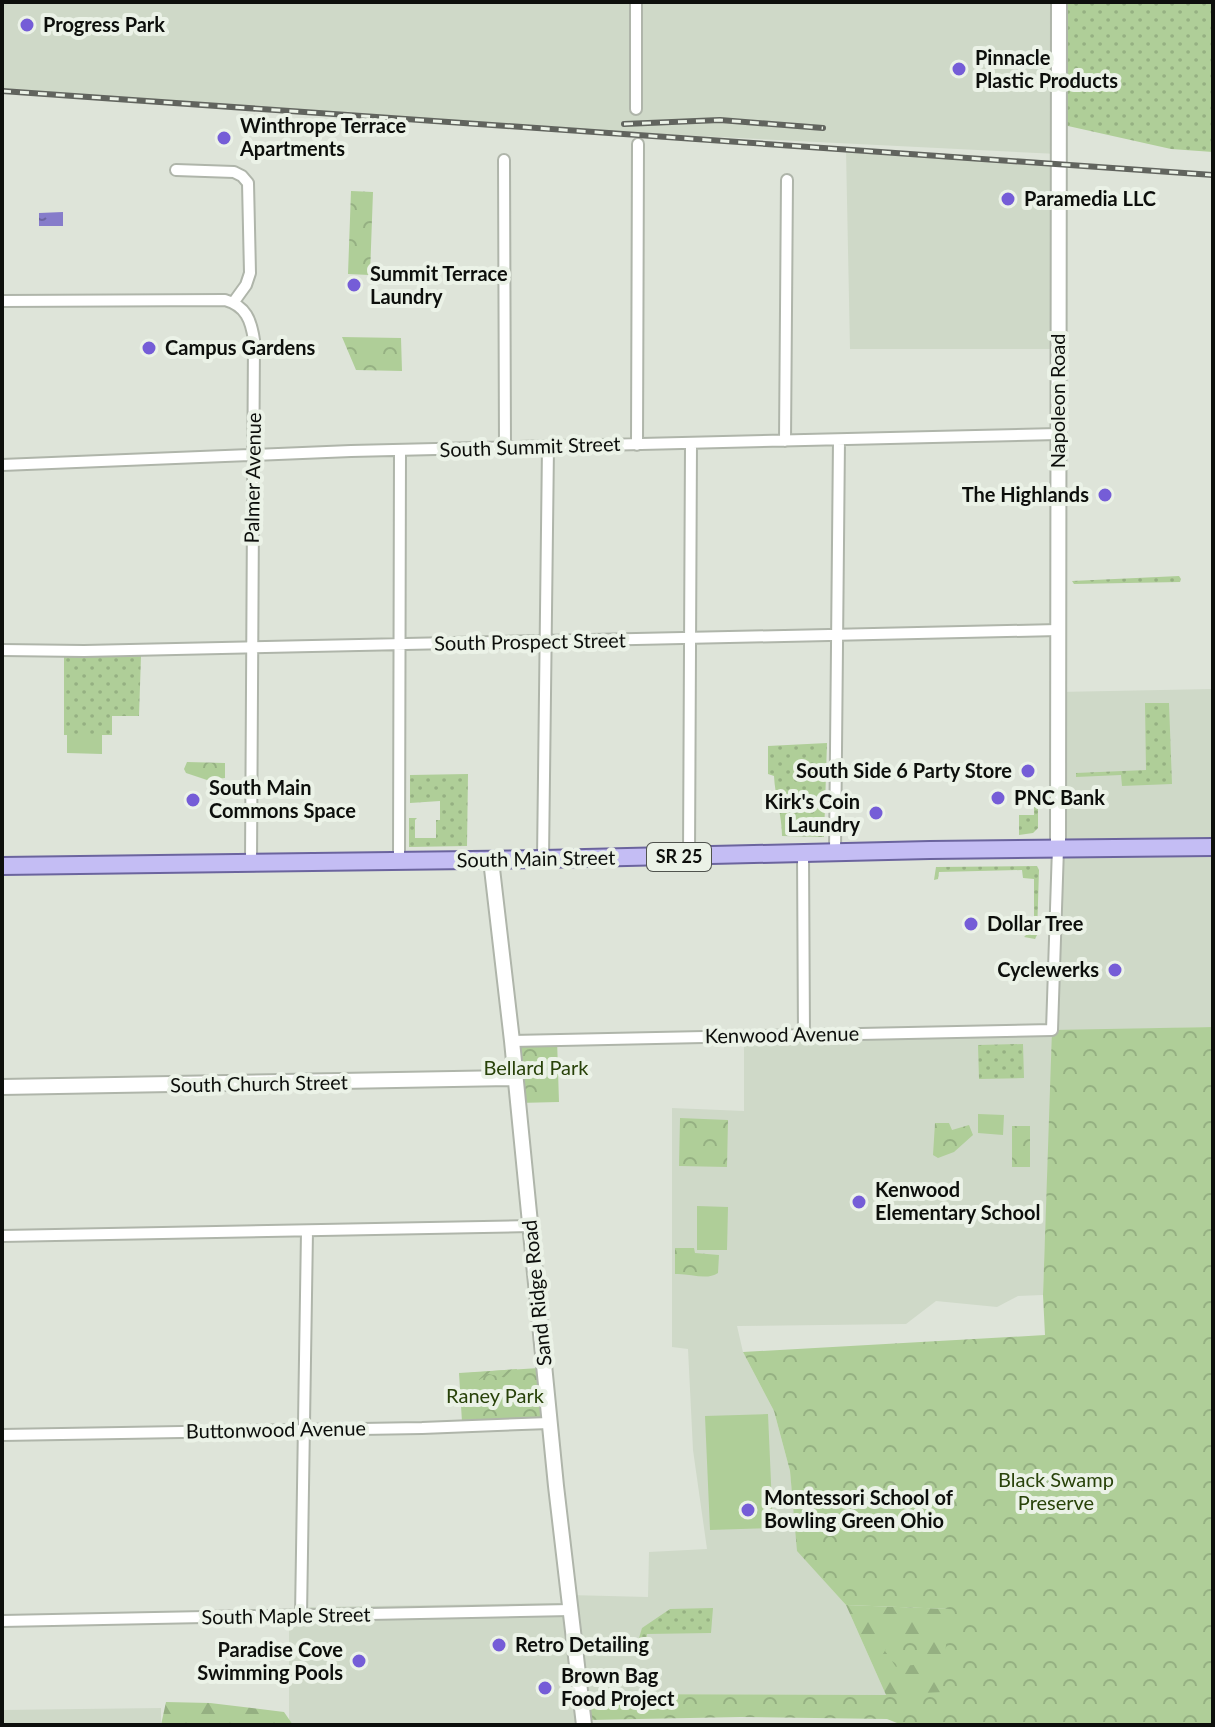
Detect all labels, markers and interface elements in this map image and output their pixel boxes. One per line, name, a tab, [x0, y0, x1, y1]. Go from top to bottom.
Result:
place label: Progress Park	[43, 12, 165, 36]
marker: Progress Park	[18, 16, 36, 34]
place label: Pinnacle Plastic Products	[975, 45, 1118, 92]
marker: Pinnacle Plastic Products	[950, 60, 968, 78]
place label: Winthrope Terrace Apartments	[239, 113, 406, 160]
marker: Winthrope Terrace Apartments	[215, 129, 233, 147]
place label: Paramedia LLC	[1024, 186, 1156, 210]
marker: Paramedia LLC	[999, 190, 1017, 208]
place label: Summit Terrace Laundry	[370, 261, 508, 308]
marker: Summit Terrace Laundry	[345, 276, 363, 294]
street label: Napoleon Road	[1045, 334, 1069, 468]
place label: Campus Gardens	[165, 335, 316, 359]
marker: Campus Gardens	[140, 339, 158, 357]
street label: Palmer Avenue	[239, 412, 265, 544]
street label: South Summit Street	[439, 431, 621, 461]
place label: The Highlands	[962, 482, 1089, 506]
marker: The Highlands	[1096, 486, 1114, 504]
street label: South Prospect Street	[434, 627, 626, 655]
place label: South Side 6 Party Store	[796, 758, 1012, 782]
marker: South Side 6 Party Store	[1019, 762, 1037, 780]
place label: South Main Commons Space	[209, 775, 356, 822]
place label: PNC Bank	[1014, 785, 1105, 809]
place label: Kirk's Coin Laundry	[765, 789, 860, 836]
marker: PNC Bank	[989, 789, 1007, 807]
marker: South Main Commons Space	[184, 791, 202, 809]
marker: Kirk's Coin Laundry	[867, 804, 885, 822]
road number: SR 25	[647, 843, 711, 871]
street label: South Main Street	[456, 845, 616, 871]
place label: Dollar Tree	[987, 911, 1084, 935]
marker: Dollar Tree	[962, 915, 980, 933]
place label: Cyclewerks	[997, 957, 1099, 981]
marker: Cyclewerks	[1106, 961, 1124, 979]
street label: Kenwood Avenue	[705, 1021, 859, 1047]
park label: Bellard Park	[484, 1055, 589, 1079]
street label: South Church Street	[170, 1069, 348, 1097]
place label: Kenwood Elementary School	[875, 1177, 1040, 1224]
marker: Kenwood Elementary School	[850, 1193, 868, 1211]
street label: Sand Ridge Road	[516, 1219, 556, 1367]
park label: Raney Park	[446, 1383, 545, 1407]
street label: Buttonwood Avenue	[186, 1415, 366, 1443]
park label: Black Swamp Preserve	[998, 1467, 1114, 1514]
place label: Montessori School of Bowling Green Ohio	[764, 1485, 954, 1532]
marker: Montessori School of Bowling Green Ohio	[739, 1501, 757, 1519]
street label: South Maple Street	[201, 1602, 371, 1628]
place label: Retro Detailing	[515, 1632, 649, 1656]
marker: Retro Detailing	[490, 1636, 508, 1654]
place label: Paradise Cove Swimming Pools	[197, 1637, 343, 1684]
marker: Paradise Cove Swimming Pools	[350, 1652, 368, 1670]
place label: Brown Bag Food Project	[561, 1663, 675, 1710]
marker: Brown Bag Food Project	[536, 1679, 554, 1697]

